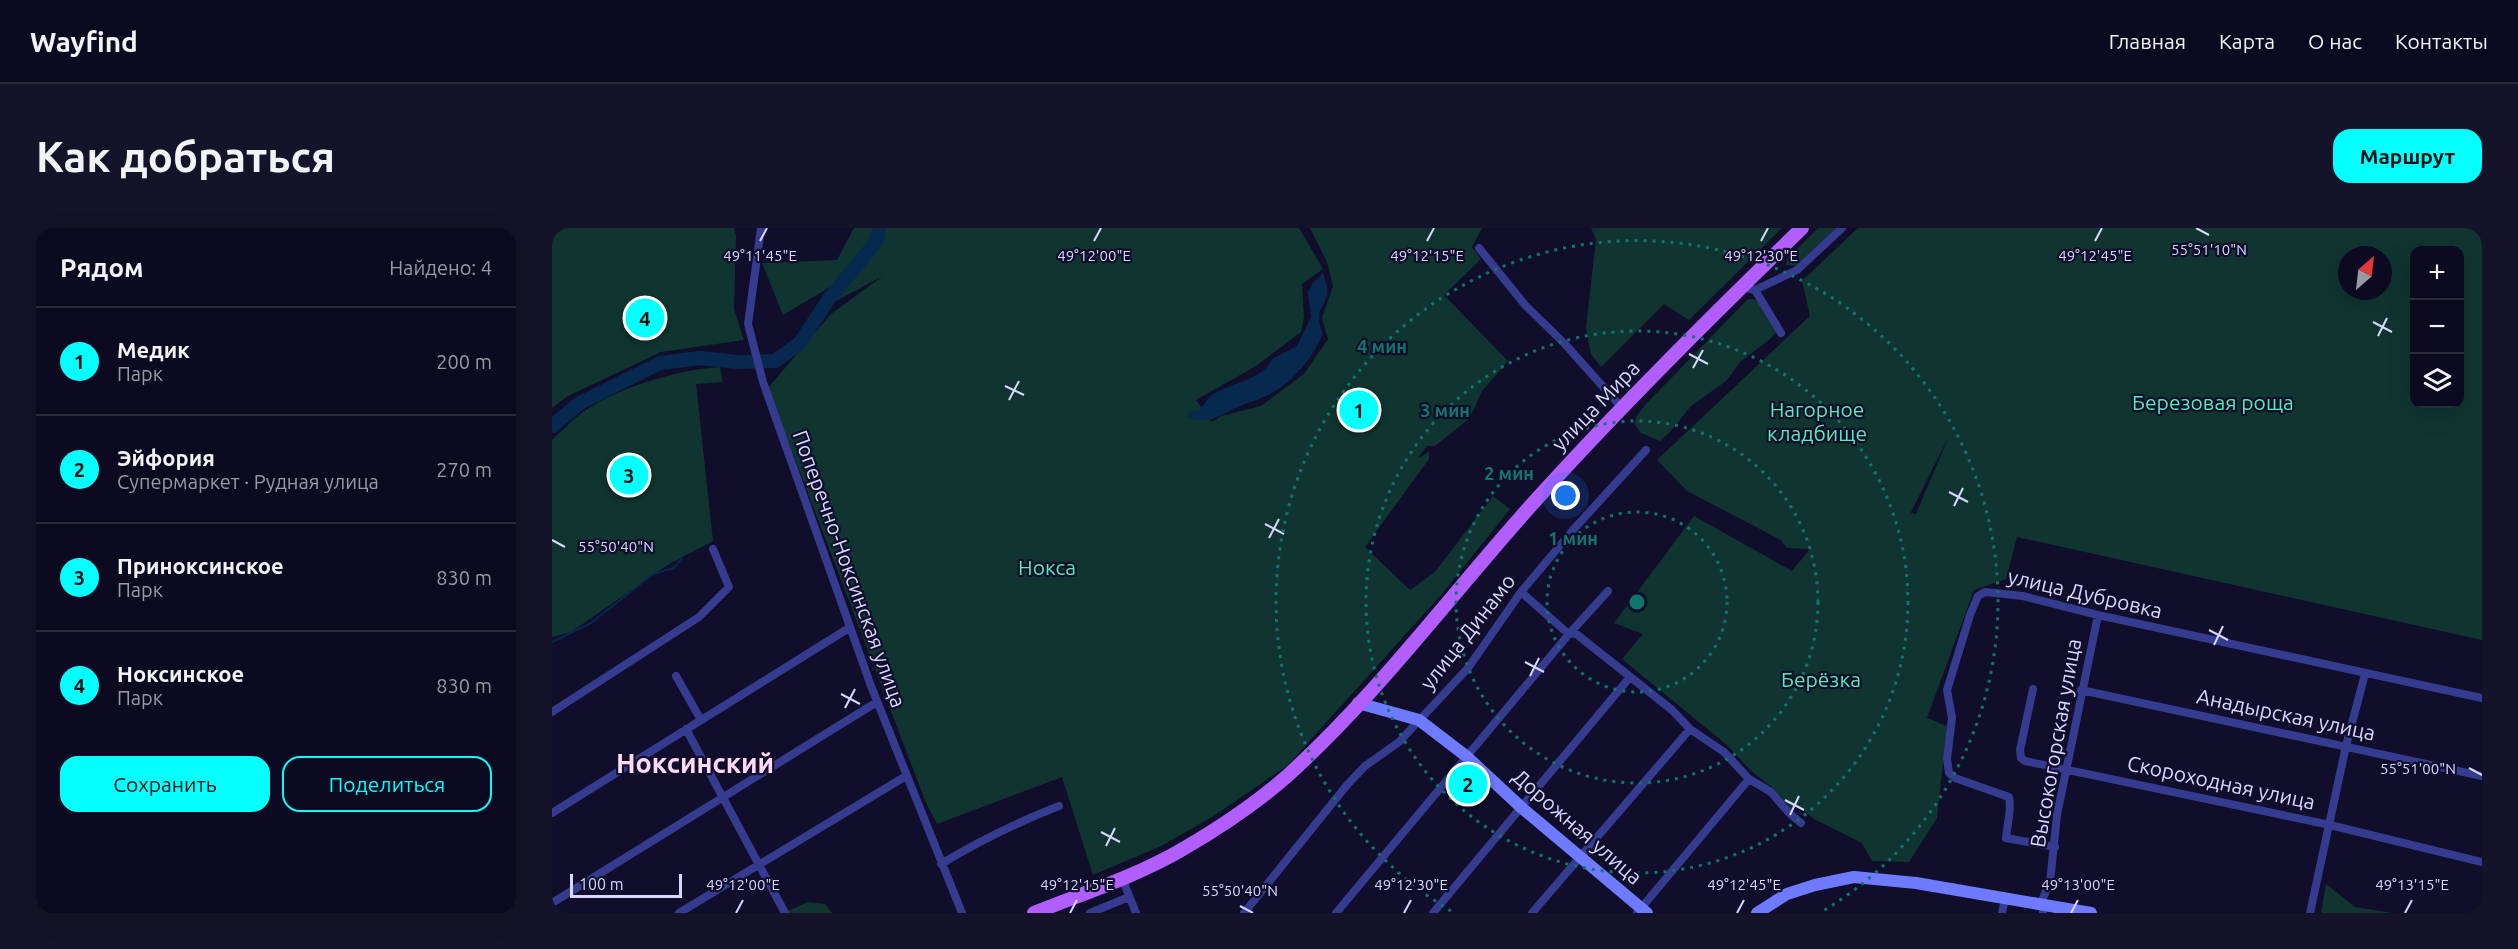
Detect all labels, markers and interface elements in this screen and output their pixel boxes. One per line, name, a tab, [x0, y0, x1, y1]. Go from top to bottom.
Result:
text: Wayfind	[30, 26, 138, 57]
text: Главная	[2109, 29, 2186, 53]
text: Карта	[2219, 29, 2275, 53]
text: О нас	[2308, 29, 2362, 53]
text: Контакты	[2395, 29, 2488, 53]
button: Маршрут	[2333, 129, 2482, 183]
text: Как добраться	[36, 133, 335, 180]
text: 55°51'10"N	[2171, 241, 2247, 258]
north arrow	[2338, 246, 2392, 300]
map controls	[2410, 246, 2464, 408]
button: +	[2410, 246, 2464, 300]
text: 49°11'45"E	[723, 247, 797, 264]
text: 49°12'00"E	[1057, 247, 1131, 264]
text: 49°12'15"E	[1390, 247, 1464, 264]
text: 49°12'30"E	[1724, 247, 1798, 264]
text: 49°12'45"E	[2058, 247, 2132, 264]
text: Рядом	[60, 253, 144, 282]
text: Найдено: 4	[389, 256, 492, 279]
pin: 4	[626, 296, 664, 340]
button: −	[2410, 300, 2464, 354]
text: 4 мин	[1357, 336, 1407, 356]
text: Медик	[117, 337, 190, 362]
text: 1	[74, 350, 85, 373]
text: 200 m	[436, 350, 492, 373]
button: layers	[2410, 354, 2464, 408]
street label: улица Мира	[1546, 355, 1644, 455]
text: Парк	[117, 362, 163, 385]
pin: 1	[1340, 388, 1378, 432]
park label: Березовая роща	[2132, 390, 2294, 414]
park label: Нагорное кладбище	[1767, 397, 1867, 445]
text: 3 мин	[1420, 400, 1470, 420]
street label: Поперечно-Ноксинская улица	[789, 427, 911, 710]
text: Эйфория	[117, 445, 215, 470]
pin: 3	[610, 452, 649, 498]
text: 2	[74, 458, 85, 481]
text: 270 m	[436, 458, 492, 481]
text: 2 мин	[1484, 463, 1534, 483]
text: Супермаркет · Рудная улица	[117, 470, 379, 493]
your location	[1551, 481, 1580, 510]
text: 1 мин	[1548, 528, 1598, 548]
text: 55°50'40"N	[578, 538, 654, 555]
text: Приноксинское	[117, 553, 284, 578]
park label: Нокса	[1018, 555, 1076, 579]
street label: улица Дубровка	[2006, 564, 2165, 622]
text: 3	[74, 566, 85, 589]
text: 830 m	[436, 566, 492, 589]
street label: улица Динамо	[1415, 569, 1520, 694]
text: Парк	[117, 578, 163, 601]
centre of rings	[1627, 592, 1647, 612]
street label: Высокогорская улица	[2025, 637, 2085, 849]
text: Ноксинское	[117, 661, 244, 686]
park label: Берёзка	[1781, 667, 1861, 691]
text: 4	[74, 674, 85, 697]
text: 830 m	[436, 674, 492, 697]
street label: Анадырская улица	[2195, 683, 2378, 745]
text: Парк	[117, 686, 163, 709]
district label: Ноксинский	[616, 748, 774, 778]
street label: Скороходная улица	[2125, 750, 2317, 814]
button: Сохранить	[60, 756, 270, 812]
button: Поделиться	[282, 756, 492, 812]
text: 55°51'00"N	[2380, 760, 2456, 777]
pin: 2	[1448, 762, 1488, 806]
street label: Дорожная улица	[1508, 764, 1647, 889]
scale bar	[570, 871, 682, 898]
text: 100 m	[579, 875, 624, 893]
text: 49°12'00"E	[706, 876, 780, 893]
text: 49°12'15"E	[1040, 876, 1114, 893]
text: 49°12'30"E	[1374, 876, 1448, 893]
text: 49°12'45"E	[1707, 876, 1781, 893]
text: 49°13'00"E	[2041, 876, 2115, 893]
text: 49°13'15"E	[2375, 876, 2449, 893]
text: 55°50'40"N	[1202, 882, 1278, 899]

